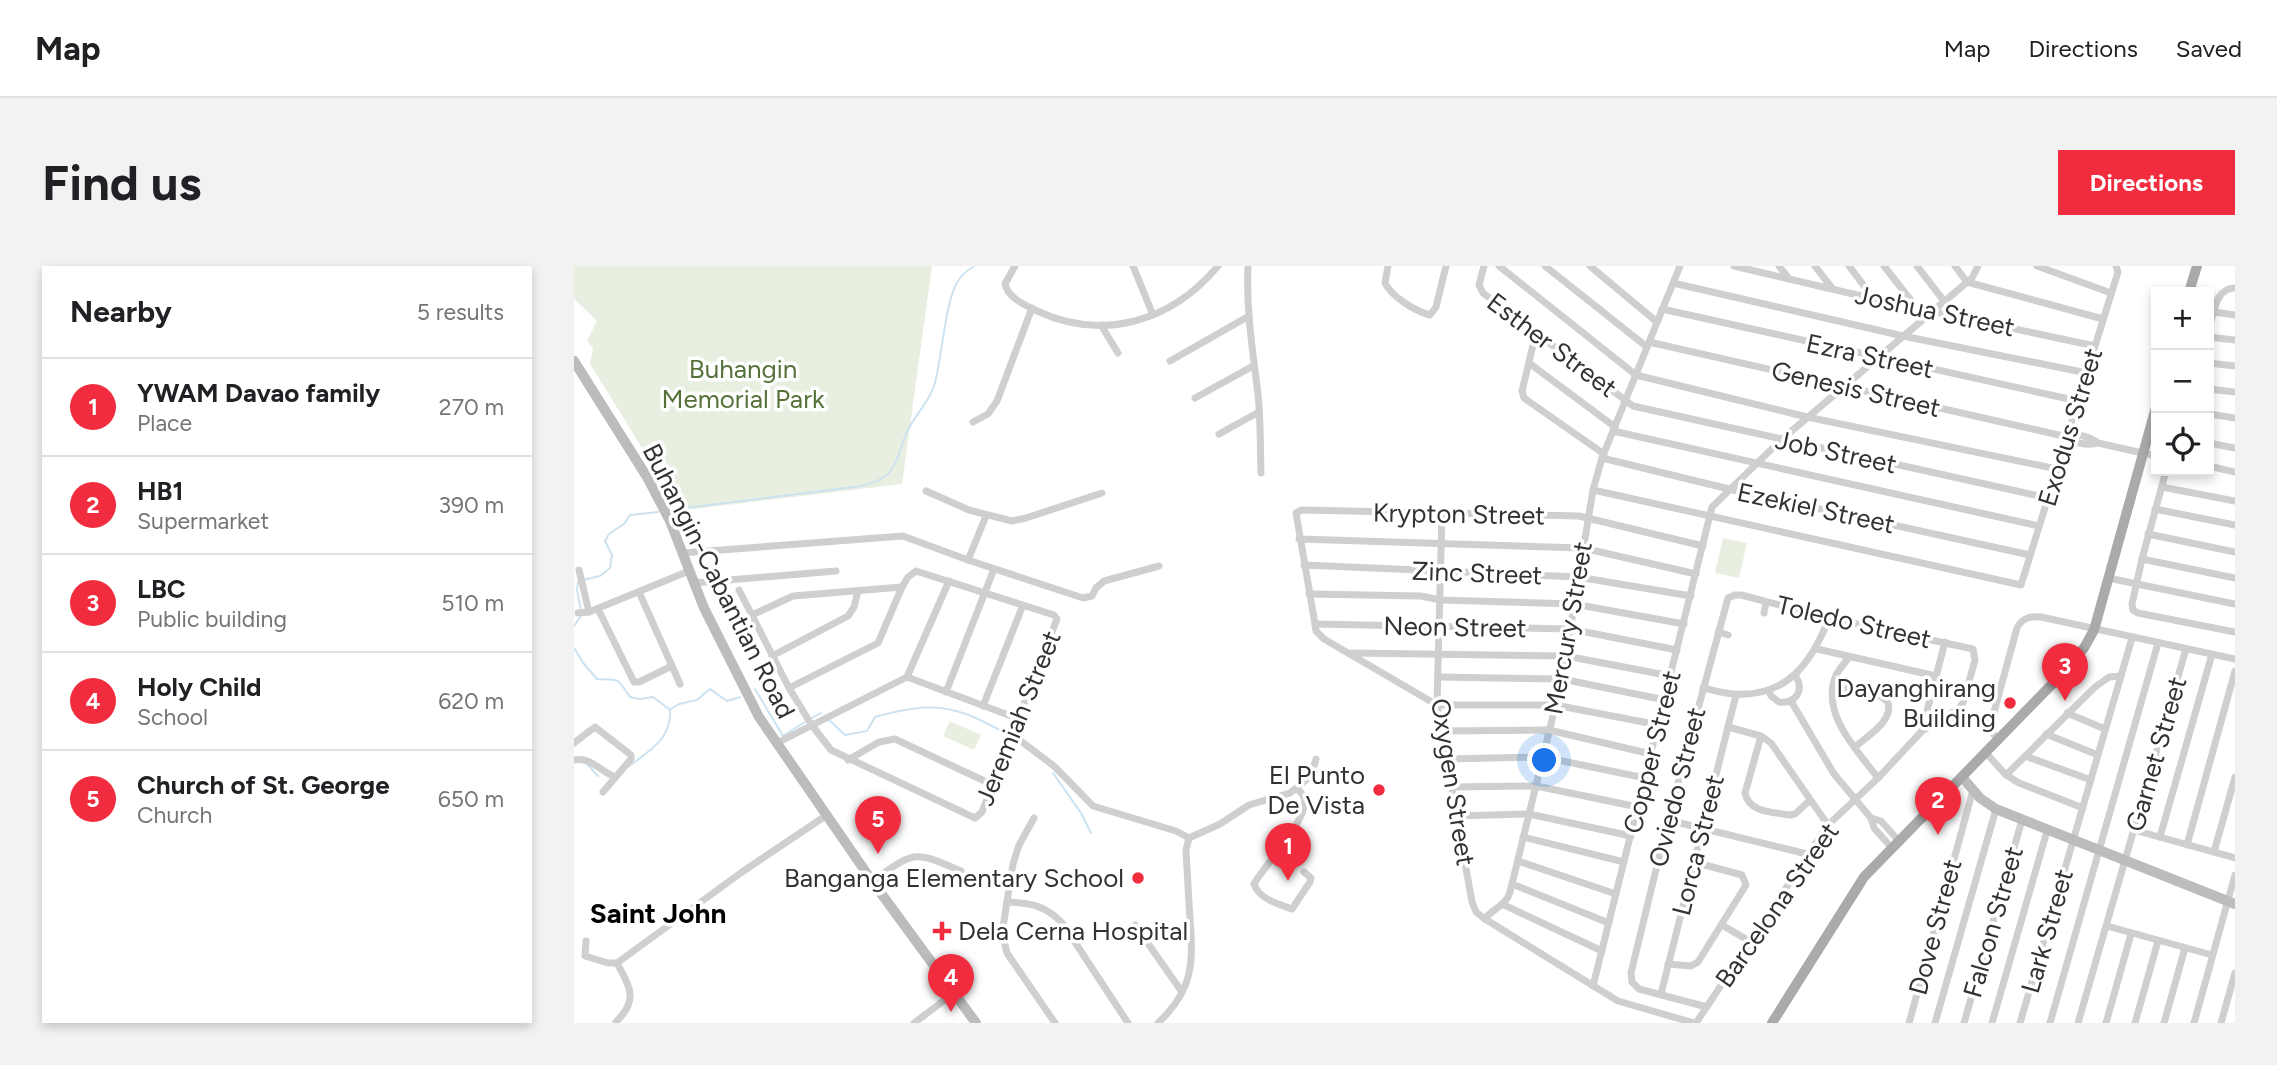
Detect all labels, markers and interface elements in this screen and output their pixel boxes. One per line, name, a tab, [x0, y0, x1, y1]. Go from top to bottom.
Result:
text: Map	[35, 29, 101, 68]
text: Map	[1944, 34, 1990, 63]
text: Directions	[2028, 34, 2138, 63]
text: Saved	[2176, 34, 2242, 63]
button: Directions	[2058, 150, 2235, 215]
text: Find us	[42, 153, 201, 212]
street label: Joshua Street	[1852, 278, 2018, 344]
street label: Esther Street	[1481, 286, 1623, 404]
map controls	[2151, 287, 2214, 476]
button: +	[2151, 287, 2214, 350]
text: Nearby	[70, 293, 172, 330]
text: 5 results	[417, 298, 504, 326]
street label: Ezra Street	[1803, 327, 1937, 385]
street label: Exodus Street	[2031, 344, 2109, 510]
button: −	[2151, 350, 2214, 413]
park label: Buhangin Memorial Park	[661, 353, 825, 415]
street label: Genesis Street	[1769, 354, 1944, 424]
text: YWAM Davao family	[137, 377, 380, 409]
text: 1	[88, 393, 98, 421]
text: 270 m	[439, 393, 504, 421]
text: Place	[137, 409, 192, 437]
button: locate	[2151, 413, 2214, 476]
street label: Job Street	[1773, 424, 1900, 480]
street label: Buhangin-Cabantian Road	[636, 438, 802, 724]
text: HB1	[137, 475, 183, 507]
street label: Ezekiel Street	[1734, 476, 1898, 540]
text: 2	[86, 491, 100, 519]
text: 390 m	[438, 491, 504, 519]
street label: Krypton Street	[1373, 496, 1546, 532]
text: Supermarket	[137, 507, 269, 535]
street label: Mercury Street	[1537, 539, 1599, 717]
street label: Zinc Street	[1411, 555, 1543, 591]
text: LBC	[137, 573, 186, 605]
text: 3	[87, 589, 99, 617]
text: 510 m	[441, 589, 504, 617]
street label: Toledo Street	[1774, 589, 1934, 655]
text: Public building	[137, 605, 287, 633]
street label: Neon Street	[1383, 610, 1527, 644]
street label: Jeremiah Street	[968, 626, 1068, 810]
pin: 3	[2042, 643, 2088, 701]
street label: Copper Street	[1616, 667, 1688, 837]
text: Holy Child	[137, 671, 262, 703]
place label: Dayanghirang Building	[1836, 672, 1996, 734]
street label: Garnet Street	[2119, 673, 2193, 835]
text: 4	[86, 687, 100, 715]
text: 620 m	[438, 687, 504, 715]
marker: Dayanghirang Building	[2002, 695, 2018, 711]
street label: Oxygen Street	[1424, 696, 1482, 868]
text: School	[137, 703, 208, 731]
street label: Oviedo Street	[1642, 704, 1712, 870]
your location	[1527, 743, 1561, 777]
place label: El Punto De Vista	[1267, 759, 1365, 821]
text: Church of St. George	[137, 769, 390, 801]
street label: Lorca Street	[1665, 771, 1731, 919]
pin: 2	[1915, 777, 1961, 835]
marker: El Punto De Vista	[1371, 782, 1387, 798]
text: 5	[86, 785, 100, 813]
text: 650 m	[438, 785, 504, 813]
pin: 5	[855, 796, 901, 854]
text: Church	[137, 801, 212, 829]
street label: Barcelona Street	[1708, 816, 1846, 994]
pin: 1	[1265, 823, 1311, 881]
street label: Falcon Street	[1956, 843, 2030, 1001]
street label: Dove Street	[1902, 855, 1969, 998]
place label: Banganga Elementary School	[784, 862, 1124, 894]
street label: Lark Street	[2014, 865, 2080, 997]
marker: Banganga Elementary School	[1130, 870, 1146, 886]
district label: Saint John	[590, 896, 726, 930]
place label: Dela Cerna Hospital	[958, 915, 1188, 947]
marker: Dela Cerna Hospital	[932, 921, 952, 941]
pin: 4	[928, 954, 974, 1012]

